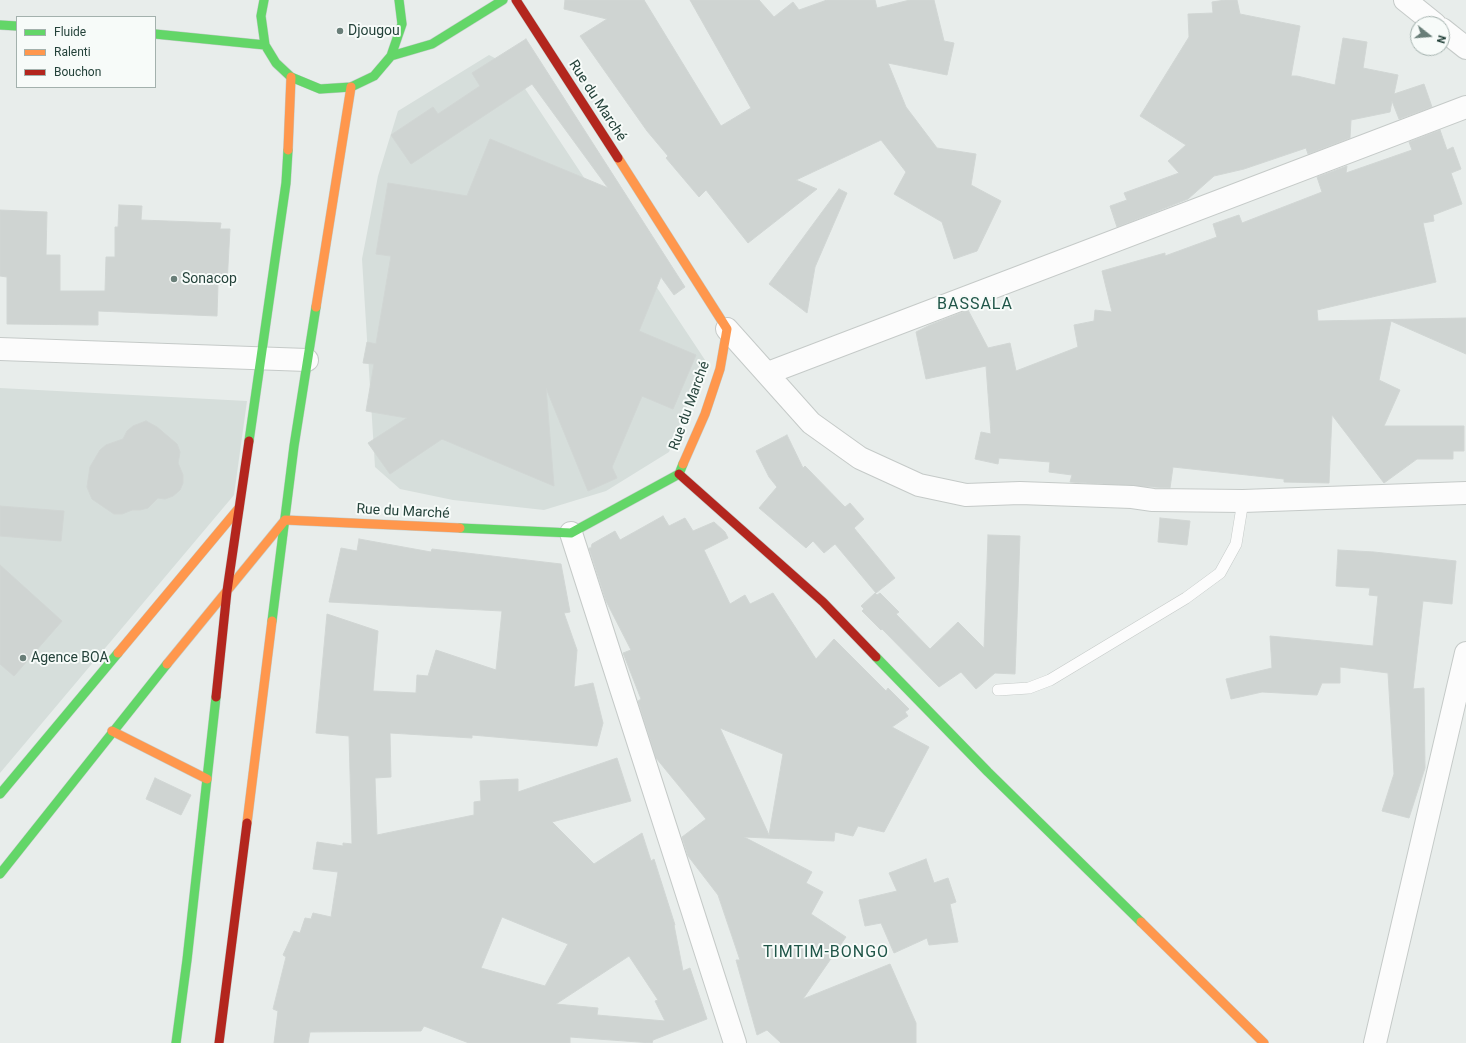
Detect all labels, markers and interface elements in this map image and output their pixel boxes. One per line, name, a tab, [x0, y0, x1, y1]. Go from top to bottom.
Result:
legend	[16, 16, 156, 88]
north arrow	[1410, 16, 1450, 56]
place label: Djougou	[348, 23, 400, 39]
text: Fluide	[54, 25, 86, 39]
marker: Djougou	[335, 26, 345, 36]
text: N	[1434, 34, 1448, 45]
text: Ralenti	[54, 45, 91, 59]
street label: Rue du Marché	[565, 57, 629, 145]
text: Bouchon	[54, 65, 101, 79]
place label: Sonacop	[182, 271, 237, 287]
marker: Sonacop	[169, 274, 179, 284]
district label: BASSALA	[937, 295, 1013, 315]
street label: Rue du Marché	[666, 359, 714, 453]
street label: Rue du Marché	[356, 501, 450, 523]
place label: Agence BOA	[31, 650, 109, 666]
marker: Agence BOA	[18, 653, 28, 663]
district label: TIMTIM-BONGO	[763, 943, 889, 963]

